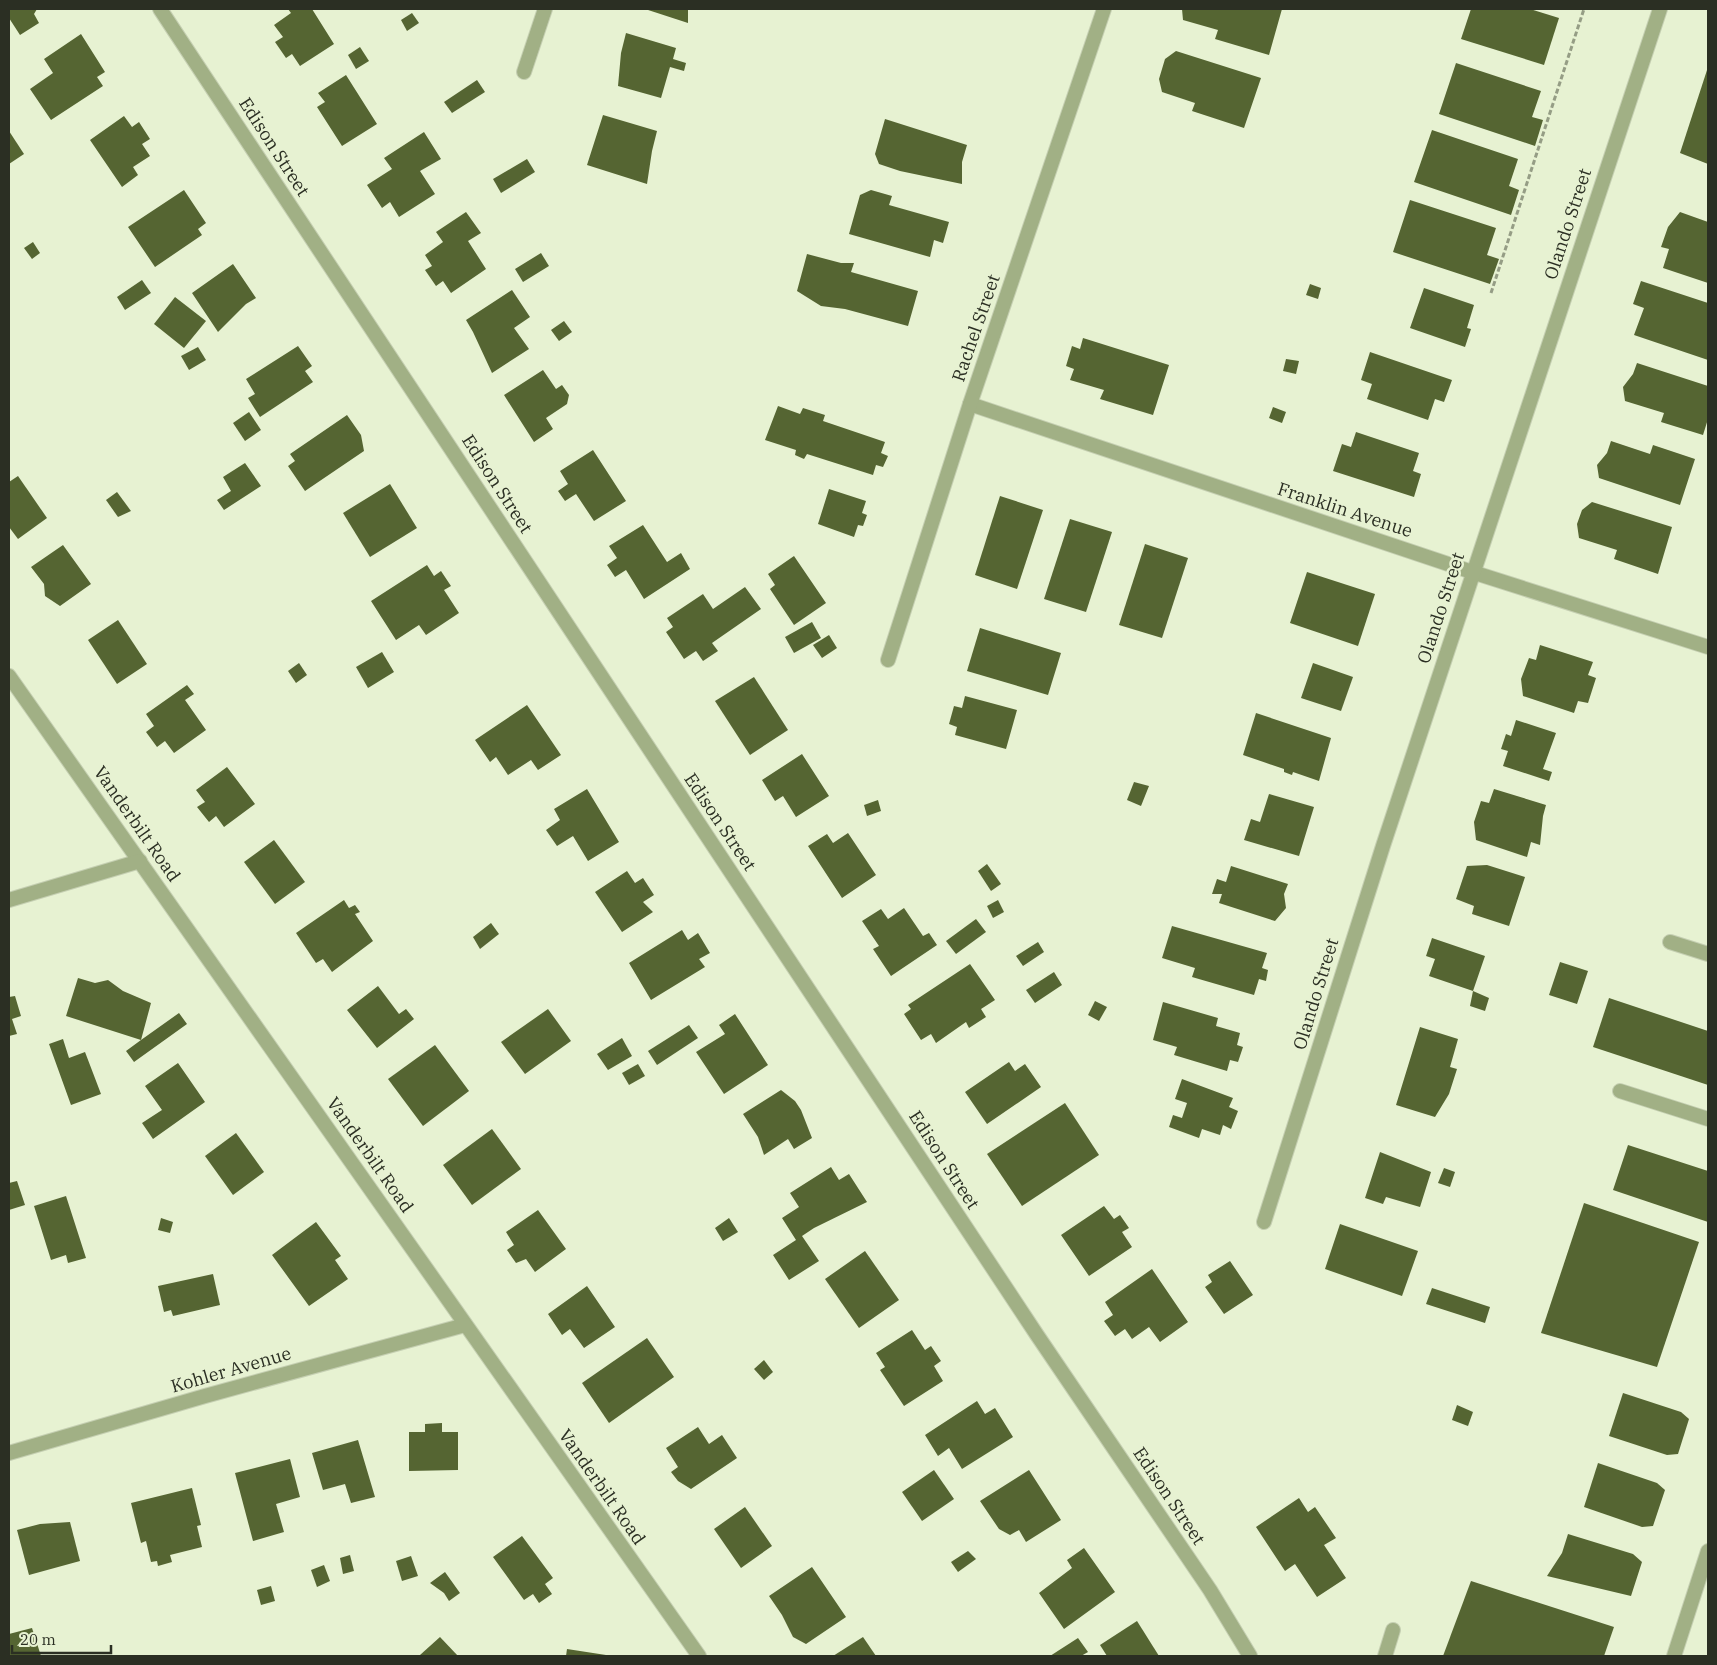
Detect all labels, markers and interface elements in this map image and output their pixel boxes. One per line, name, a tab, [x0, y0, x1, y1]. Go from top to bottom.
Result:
street label: Edison Street	[234, 93, 315, 200]
street label: Olando Street	[1539, 165, 1596, 282]
street label: Rachel Street	[946, 271, 1005, 385]
street label: Edison Street	[457, 430, 538, 537]
street label: Franklin Avenue	[1275, 477, 1416, 542]
street label: Olando Street	[1412, 549, 1469, 666]
street label: Vanderbilt Road	[89, 761, 186, 886]
street label: Edison Street	[679, 768, 762, 875]
street label: Olando Street	[1288, 935, 1343, 1052]
street label: Vanderbilt Road	[322, 1092, 419, 1217]
street label: Edison Street	[904, 1106, 985, 1213]
street label: Kohler Avenue	[168, 1341, 294, 1398]
street label: Vanderbilt Road	[554, 1424, 651, 1549]
street label: Edison Street	[1128, 1442, 1211, 1549]
scale bar	[12, 1622, 111, 1654]
text: 20 m	[20, 1630, 56, 1649]

